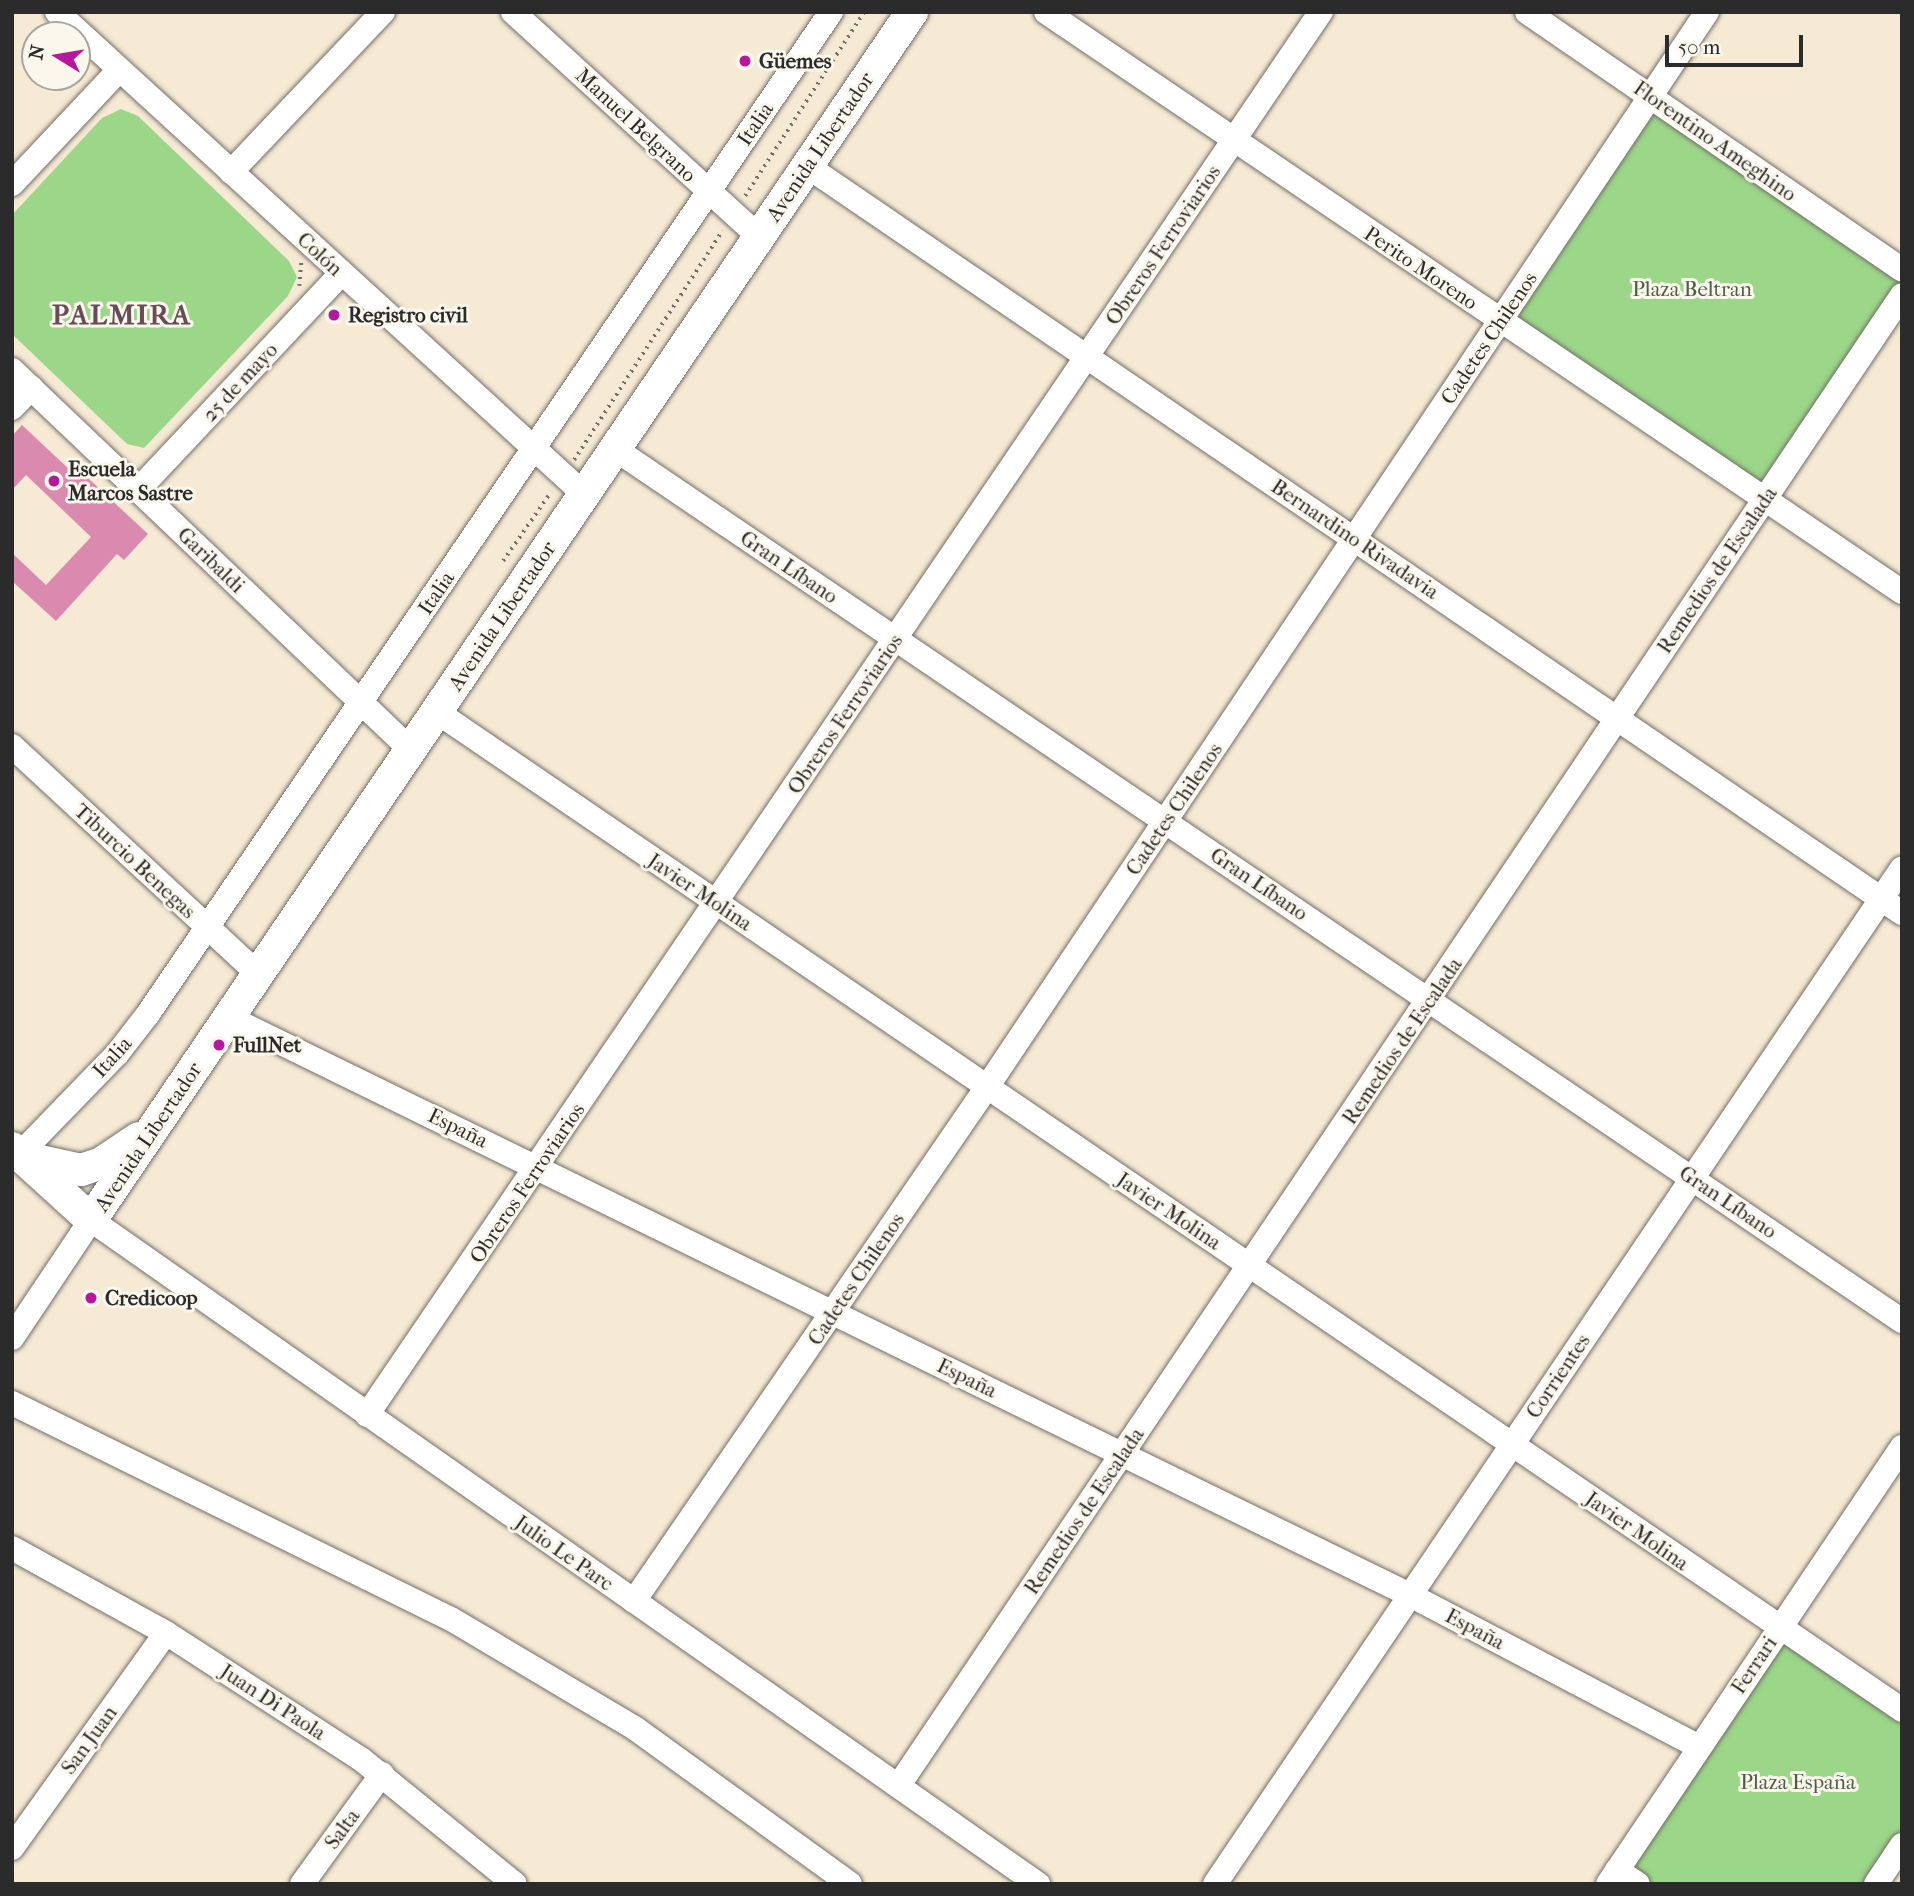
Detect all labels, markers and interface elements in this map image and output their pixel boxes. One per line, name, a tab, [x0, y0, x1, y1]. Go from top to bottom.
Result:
north arrow	[21, 21, 91, 91]
scale bar	[1669, 21, 1807, 65]
text: 50 m	[1678, 35, 1721, 59]
text: N	[25, 43, 50, 62]
place label: Güemes	[759, 48, 832, 74]
marker: Güemes	[737, 53, 753, 69]
street label: Manuel Belgrano	[570, 63, 702, 187]
street label: Avenida Libertador	[761, 68, 879, 226]
street label: Florentino Ameghino	[1629, 75, 1801, 207]
street label: Italia	[731, 98, 779, 150]
street label: Obreros Ferroviarios	[1100, 160, 1226, 330]
street label: Perito Moreno	[1359, 221, 1483, 315]
street label: Colón	[292, 227, 348, 281]
street label: Cadetes Chilenos	[1435, 267, 1543, 409]
park label: Plaza Beltran	[1632, 276, 1752, 302]
district label: PALMIRA	[53, 298, 191, 332]
place label: Registro civil	[348, 302, 468, 328]
marker: Registro civil	[326, 307, 342, 323]
street label: 25 de mayo	[197, 337, 283, 427]
place label: Escuela Marcos Sastre	[68, 456, 193, 506]
marker: Escuela Marcos Sastre	[46, 473, 62, 489]
street label: Bernardino Rivadavia	[1266, 474, 1444, 604]
street label: Remedios de Escalada	[1652, 482, 1782, 658]
street label: Garibaldi	[172, 522, 250, 598]
street label: Gran Líbano	[735, 525, 843, 609]
street label: Avenida Libertador	[443, 537, 561, 695]
street label: Italia	[412, 567, 460, 619]
street label: Obreros Ferroviarios	[782, 629, 908, 799]
street label: Cadetes Chilenos	[1120, 738, 1228, 880]
street label: Tiburcio Benegas	[69, 798, 201, 924]
street label: Gran Líbano	[1205, 842, 1313, 926]
street label: Javier Molina	[643, 848, 757, 936]
street label: Remedios de Escalada	[1337, 953, 1467, 1129]
street label: Italia	[87, 1031, 137, 1083]
place label: FullNet	[233, 1032, 301, 1058]
marker: FullNet	[211, 1037, 227, 1053]
street label: Avenida Libertador	[89, 1058, 207, 1216]
street label: Obreros Ferroviarios	[464, 1098, 590, 1268]
street label: España	[424, 1103, 492, 1153]
street label: Gran Líbano	[1674, 1160, 1782, 1244]
street label: Javier Molina	[1112, 1167, 1226, 1255]
street label: Cadetes Chilenos	[802, 1208, 910, 1350]
place label: Credicoop	[105, 1285, 198, 1311]
marker: Credicoop	[83, 1290, 99, 1306]
street label: Corrientes	[1521, 1329, 1595, 1423]
street label: España	[933, 1353, 1001, 1403]
street label: Remedios de Escalada	[1019, 1423, 1149, 1599]
street label: Javier Molina	[1580, 1486, 1694, 1576]
street label: Julio Le Parc	[510, 1510, 618, 1596]
street label: España	[1441, 1603, 1509, 1655]
street label: Ferrari	[1726, 1631, 1782, 1699]
street label: Juan Di Paola	[216, 1659, 330, 1745]
street label: San Juan	[56, 1701, 122, 1779]
park label: Plaza España	[1740, 1769, 1856, 1795]
street label: Salta	[319, 1804, 365, 1854]

